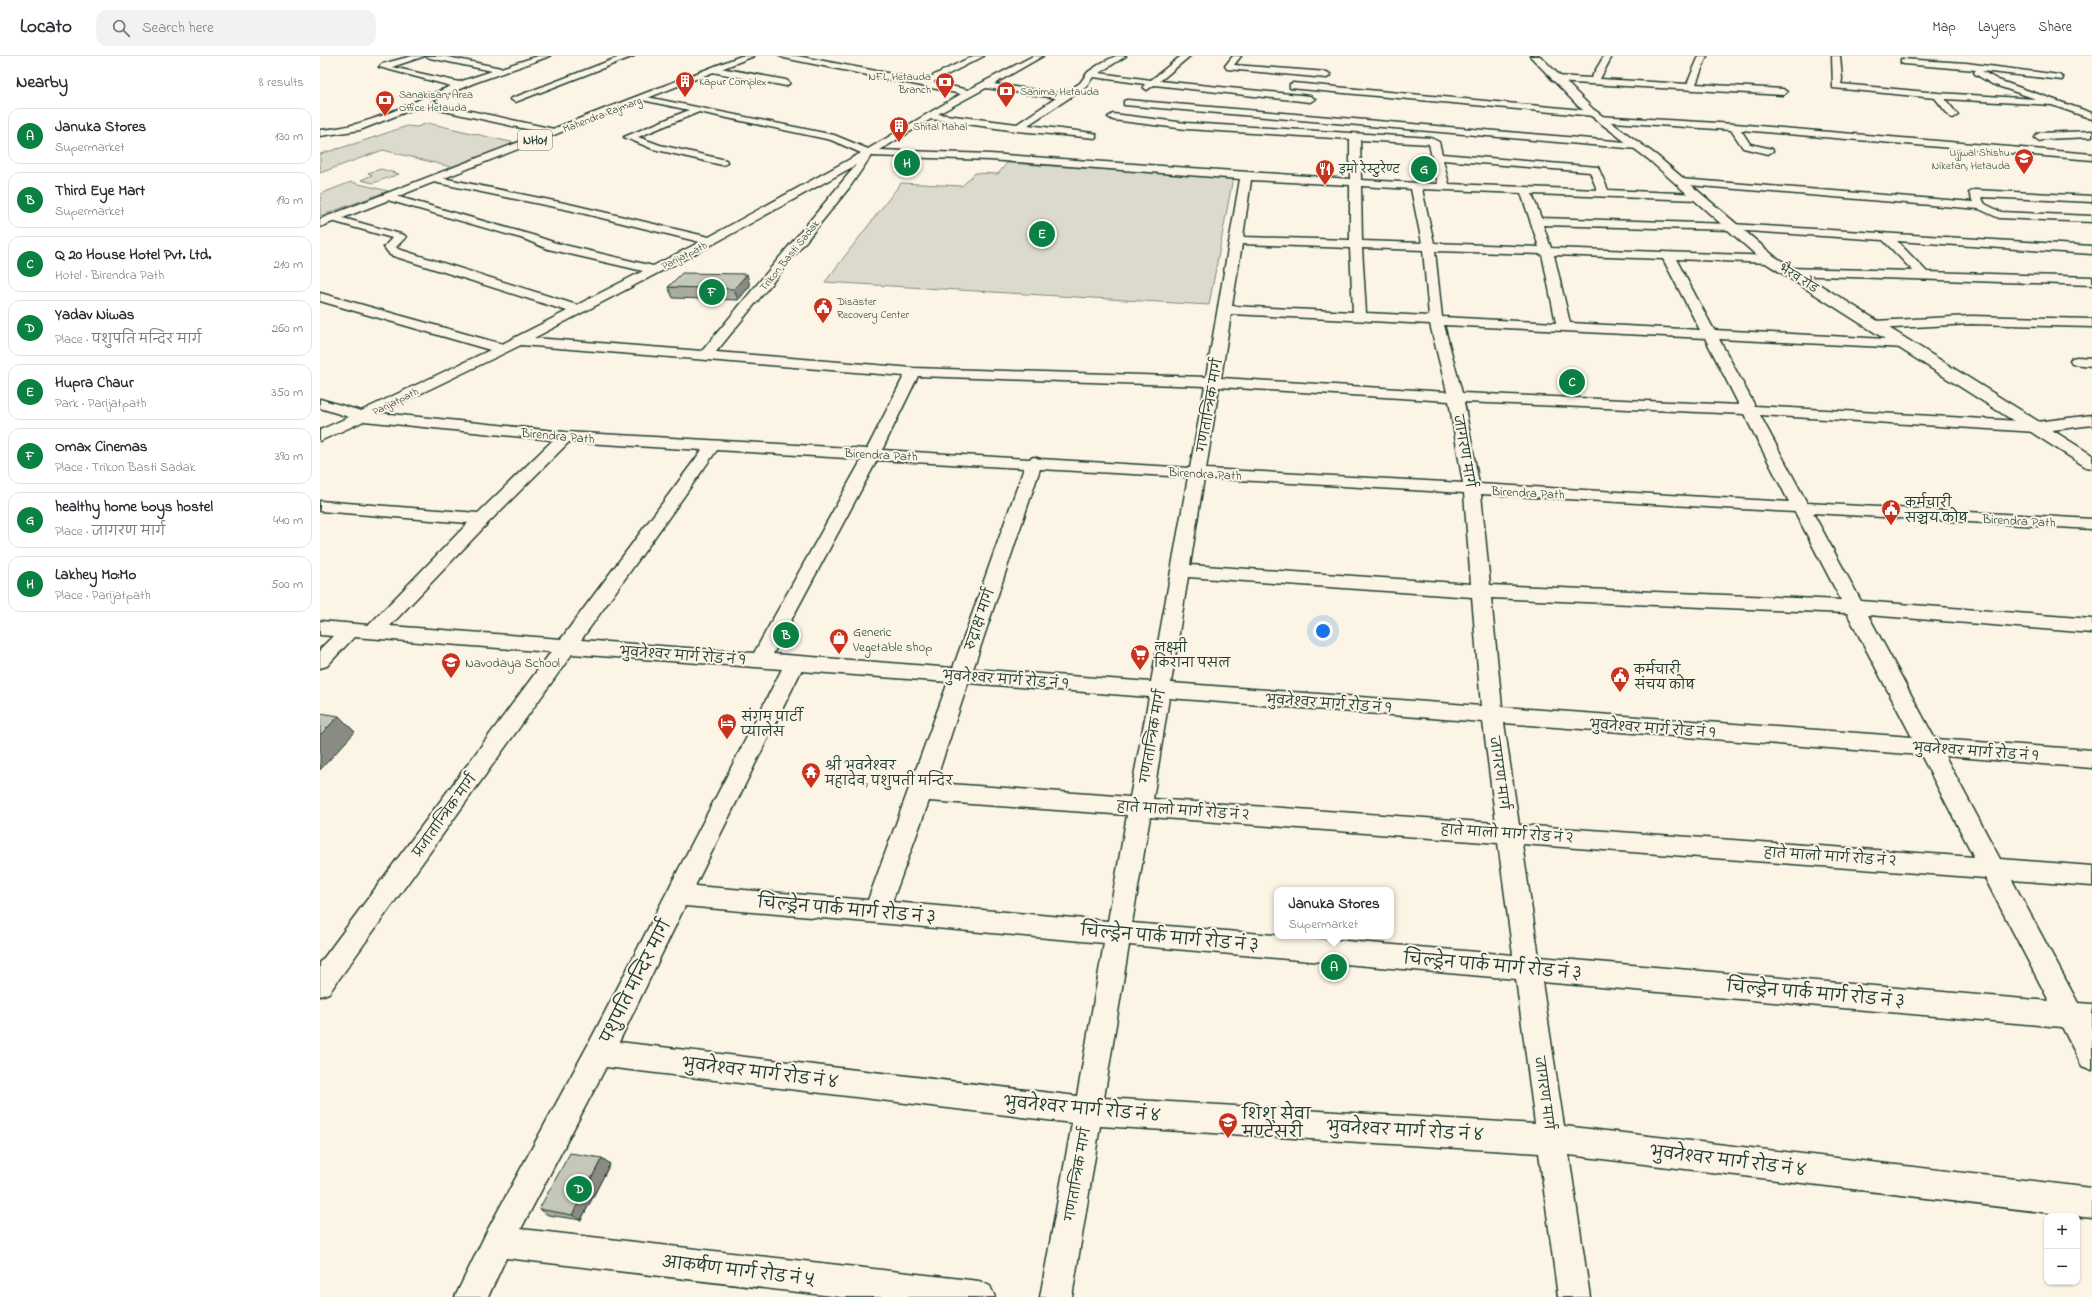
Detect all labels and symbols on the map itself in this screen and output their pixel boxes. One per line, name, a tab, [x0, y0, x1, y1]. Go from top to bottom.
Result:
place label: NFL, Hetauda Branch	[868, 69, 931, 98]
building icon: Kapur Complex	[674, 70, 696, 98]
bank icon: NFL, Hetauda Branch	[934, 71, 956, 99]
place label: Kapur Complex	[699, 74, 766, 90]
bank icon: Sanima, Hetauda	[995, 80, 1017, 108]
place label: Sanima, Hetauda	[1020, 84, 1099, 100]
place label: Sanakisan, Area Office Hetauda	[399, 87, 473, 116]
bank icon: Sanakisan, Area Office Hetauda	[374, 89, 396, 117]
street label: Mahendra Rajmarg	[560, 92, 645, 138]
building icon: Shital Mahal	[888, 115, 910, 143]
place label: Shital Mahal	[913, 119, 967, 135]
road number: NH01	[518, 130, 552, 150]
place label: Ujjwal Shishu Niketan, Hetauda	[1932, 145, 2010, 174]
school or university icon: Ujjwal Shishu Niketan, Hetauda	[2013, 147, 2035, 175]
pin: H	[894, 148, 920, 178]
pin: G	[1411, 154, 1437, 184]
restaurant icon: इमो रेस्टुरेण्ट	[1314, 158, 1336, 186]
place label: इमो रेस्टुरेण्ट	[1338, 160, 1401, 178]
street label: Trikon Basti Sadak	[756, 216, 824, 295]
pin: E	[1029, 219, 1055, 249]
street label: Parijatpath	[659, 237, 710, 274]
street label: भैरव रोड	[1776, 257, 1824, 298]
pin: F	[699, 277, 725, 307]
place label: Disaster Recovery Center	[836, 294, 909, 324]
public building icon: Disaster Recovery Center	[812, 296, 834, 324]
street label: गणतान्त्रिक मार्ग	[1191, 356, 1228, 454]
pin: C	[1559, 367, 1585, 397]
street label: Parijatpath	[370, 384, 421, 420]
street label: जागरण मार्ग	[1448, 412, 1481, 490]
street label: Birendra Path	[520, 424, 595, 449]
street label: Birendra Path	[843, 444, 918, 467]
street label: Birendra Path	[1167, 463, 1242, 486]
street label: Birendra Path	[1490, 482, 1565, 505]
place label: कर्मचारी सञ्चय कोष	[1904, 492, 1969, 528]
public building icon: कर्मचारी सञ्चय कोष	[1880, 498, 1902, 526]
street label: Birendra Path	[1981, 510, 2056, 533]
street label: रुद्राक्ष मार्ग	[959, 584, 1000, 654]
pin: B	[773, 620, 799, 650]
your location	[1313, 621, 1333, 641]
place label: Generic Vegetable shop	[852, 623, 932, 658]
shop icon: Generic Vegetable shop	[828, 627, 850, 655]
place label: लक्ष्मी किराना पसल	[1153, 637, 1231, 673]
street label: भुवनेश्वर मार्ग रोड नं १	[618, 640, 747, 670]
supermarket icon: लक्ष्मी किराना पसल	[1129, 643, 1151, 671]
school or university icon: Navodaya School	[440, 651, 462, 679]
place label: Navodaya School	[465, 654, 560, 674]
place label: कर्मचारी संचय कोष	[1633, 659, 1696, 695]
street label: भुवनेश्वर मार्ग रोड नं १	[941, 664, 1070, 694]
public building icon: कर्मचारी संचय कोष	[1609, 665, 1631, 693]
street label: गणतान्त्रिक मार्ग	[1134, 687, 1171, 785]
street label: भुवनेश्वर मार्ग रोड नं १	[1264, 688, 1393, 718]
place label: संगम पार्टी प्यालेस	[740, 706, 805, 742]
hotel icon: संगम पार्टी प्यालेस	[716, 712, 738, 740]
street label: भुवनेश्वर मार्ग रोड नं १	[1588, 713, 1717, 743]
street label: जागरण मार्ग	[1484, 734, 1515, 812]
street label: भुवनेश्वर मार्ग रोड नं १	[1911, 736, 2040, 766]
place label: श्री भुवनेश्वर महादेव, पशुपती मन्दिर	[824, 754, 953, 791]
temple icon: श्री भुवनेश्वर महादेव, पशुपती मन्दिर	[800, 761, 822, 789]
street label: प्रजातान्त्रिक मार्ग	[407, 769, 482, 862]
street label: हाते मालो मार्ग रोड नं २	[1115, 795, 1250, 826]
street label: हाते मालो मार्ग रोड नं २	[1439, 818, 1574, 849]
street label: हाते मालो मार्ग रोड नं २	[1762, 841, 1897, 872]
street label: चिल्ड्रेन पार्क मार्ग रोड नं ३	[756, 889, 937, 931]
street label: पशुपति मन्दिर मार्ग	[594, 915, 679, 1048]
street label: चिल्ड्रेन पार्क मार्ग रोड नं ३	[1079, 917, 1260, 959]
street label: चिल्ड्रेन पार्क मार्ग रोड नं ३	[1402, 945, 1583, 987]
pin: A	[1321, 952, 1347, 982]
street label: चिल्ड्रेन पार्क मार्ग रोड नं ३	[1725, 973, 1906, 1015]
street label: भुवनेश्वर मार्ग रोड नं ४	[680, 1049, 839, 1095]
street label: जागरण मार्ग	[1529, 1054, 1560, 1132]
street label: भुवनेश्वर मार्ग रोड नं ४	[1002, 1088, 1161, 1129]
place label: शिशु सेवा मण्टेसरी	[1241, 1100, 1312, 1145]
school or university icon: शिशु सेवा मण्टेसरी	[1217, 1111, 1239, 1139]
street label: भुवनेश्वर मार्ग रोड नं ४	[1325, 1113, 1484, 1148]
street label: गणतान्त्रिक मार्ग	[1059, 1125, 1096, 1223]
street label: भुवनेश्वर मार्ग रोड नं ४	[1648, 1137, 1807, 1183]
pin: D	[566, 1174, 592, 1204]
street label: आकर्षण मार्ग रोड नं ५	[660, 1250, 816, 1293]

